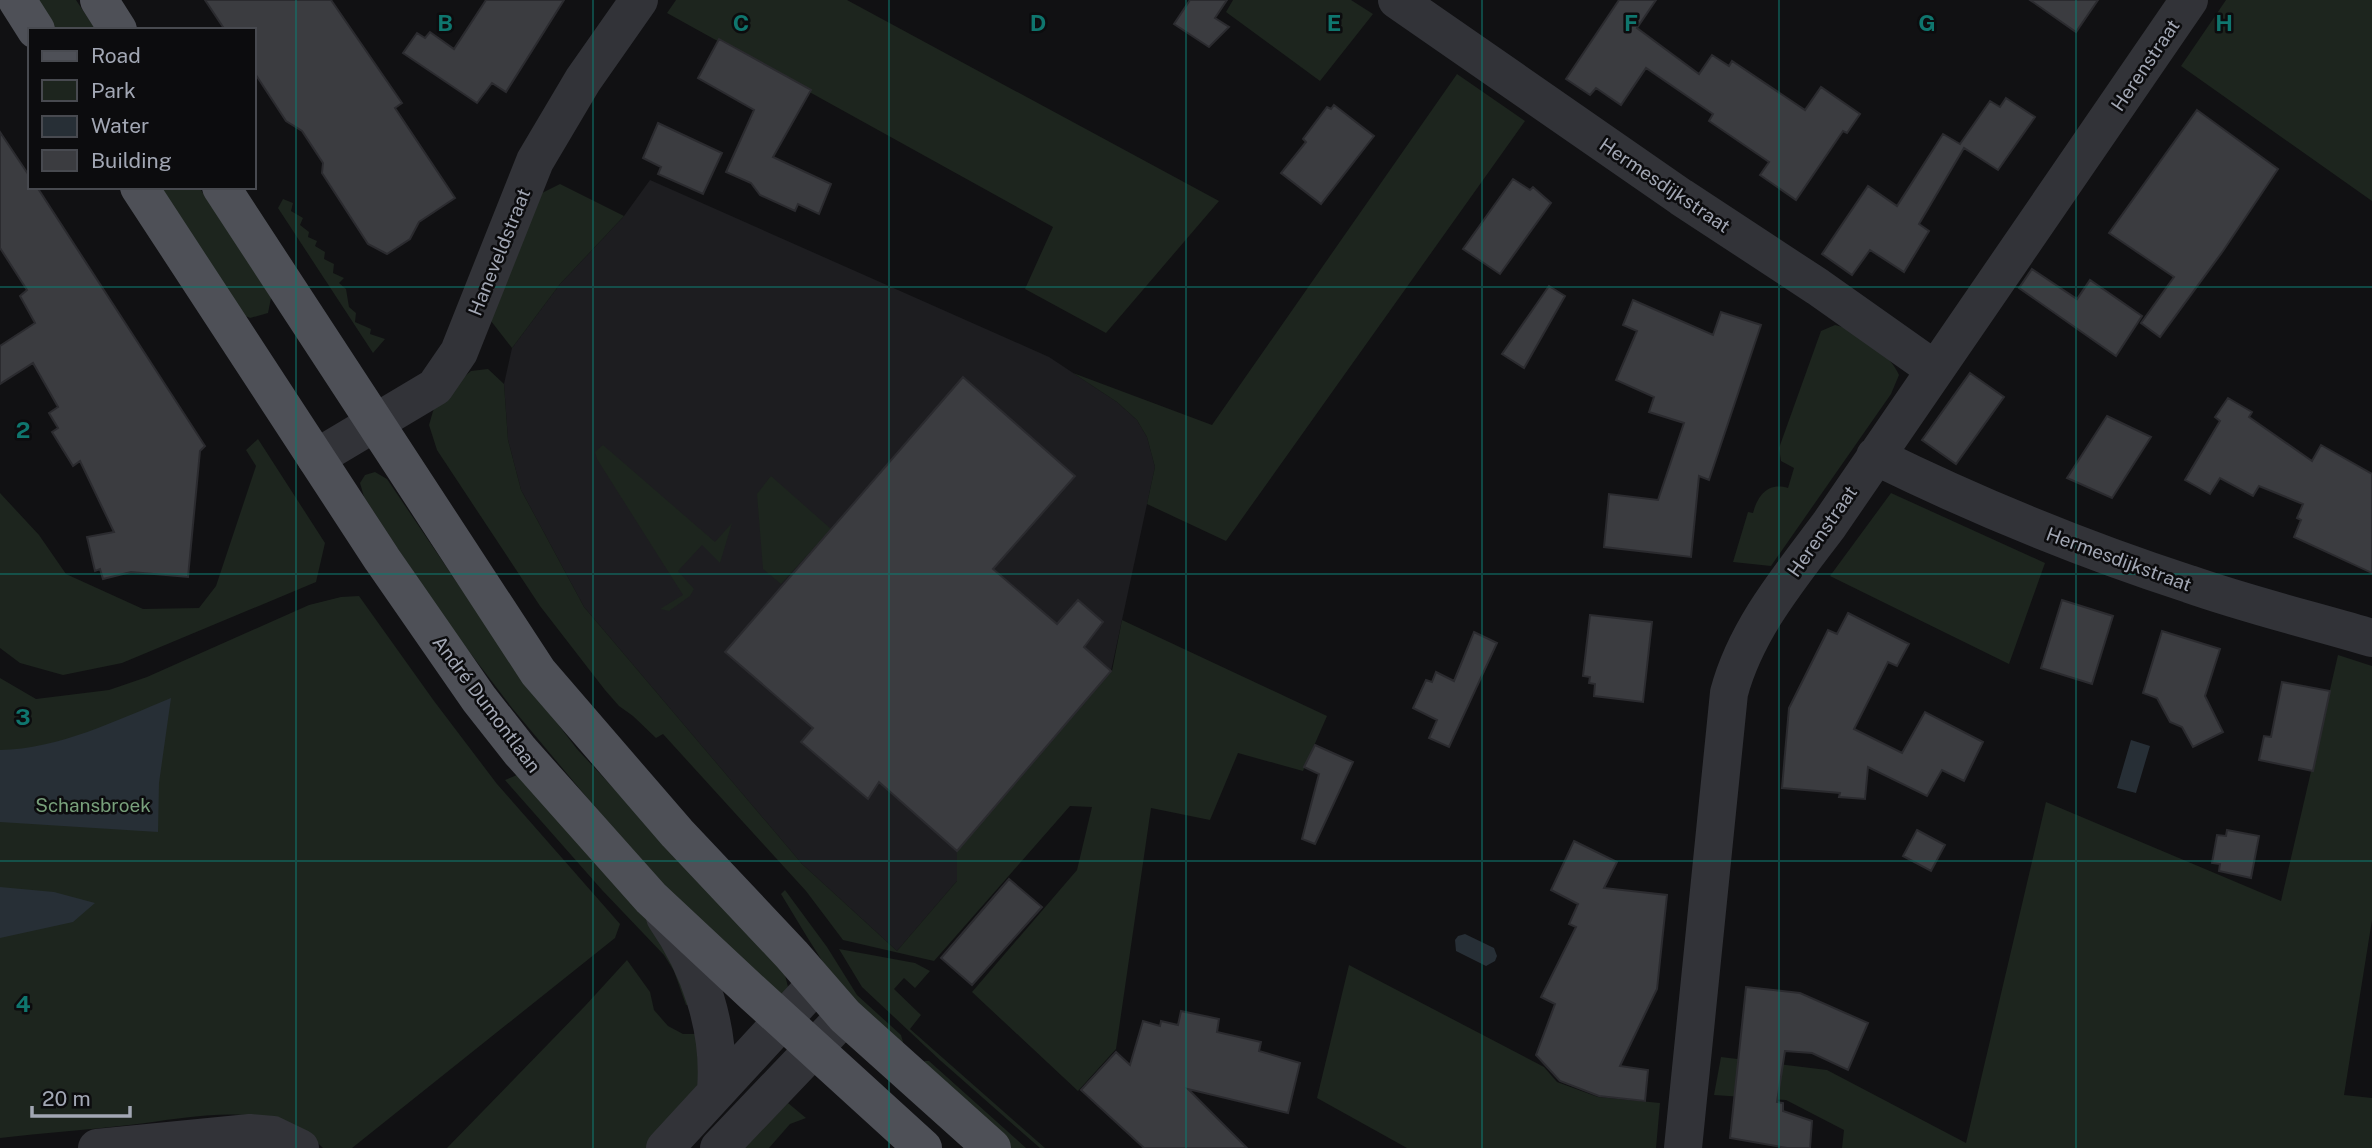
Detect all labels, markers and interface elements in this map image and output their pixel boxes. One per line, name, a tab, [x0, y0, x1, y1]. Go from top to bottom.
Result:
text: B	[437, 9, 453, 36]
text: C	[733, 9, 749, 36]
text: D	[1030, 9, 1046, 36]
text: E	[1327, 9, 1341, 36]
text: F	[1624, 9, 1638, 36]
text: G	[1918, 9, 1936, 36]
text: H	[2215, 9, 2233, 36]
street label: Herenstraat	[2106, 15, 2184, 115]
legend	[28, 28, 256, 189]
text: Road	[91, 43, 141, 68]
text: Park	[91, 78, 136, 103]
text: Water	[91, 113, 149, 138]
street label: Hermesdijkstraat	[1595, 133, 1735, 237]
text: Building	[91, 148, 172, 173]
street label: Haneveldstraat	[463, 185, 535, 319]
text: 2	[16, 416, 30, 443]
street label: Herenstraat	[1783, 481, 1861, 581]
street label: Hermesdijkstraat	[2043, 523, 2195, 595]
street label: André Dumontlaan	[428, 631, 546, 777]
text: 3	[15, 703, 31, 730]
park label: Schansbroek	[35, 794, 151, 816]
text: 4	[15, 990, 31, 1017]
scale bar	[32, 1074, 130, 1118]
text: 20 m	[42, 1086, 91, 1111]

